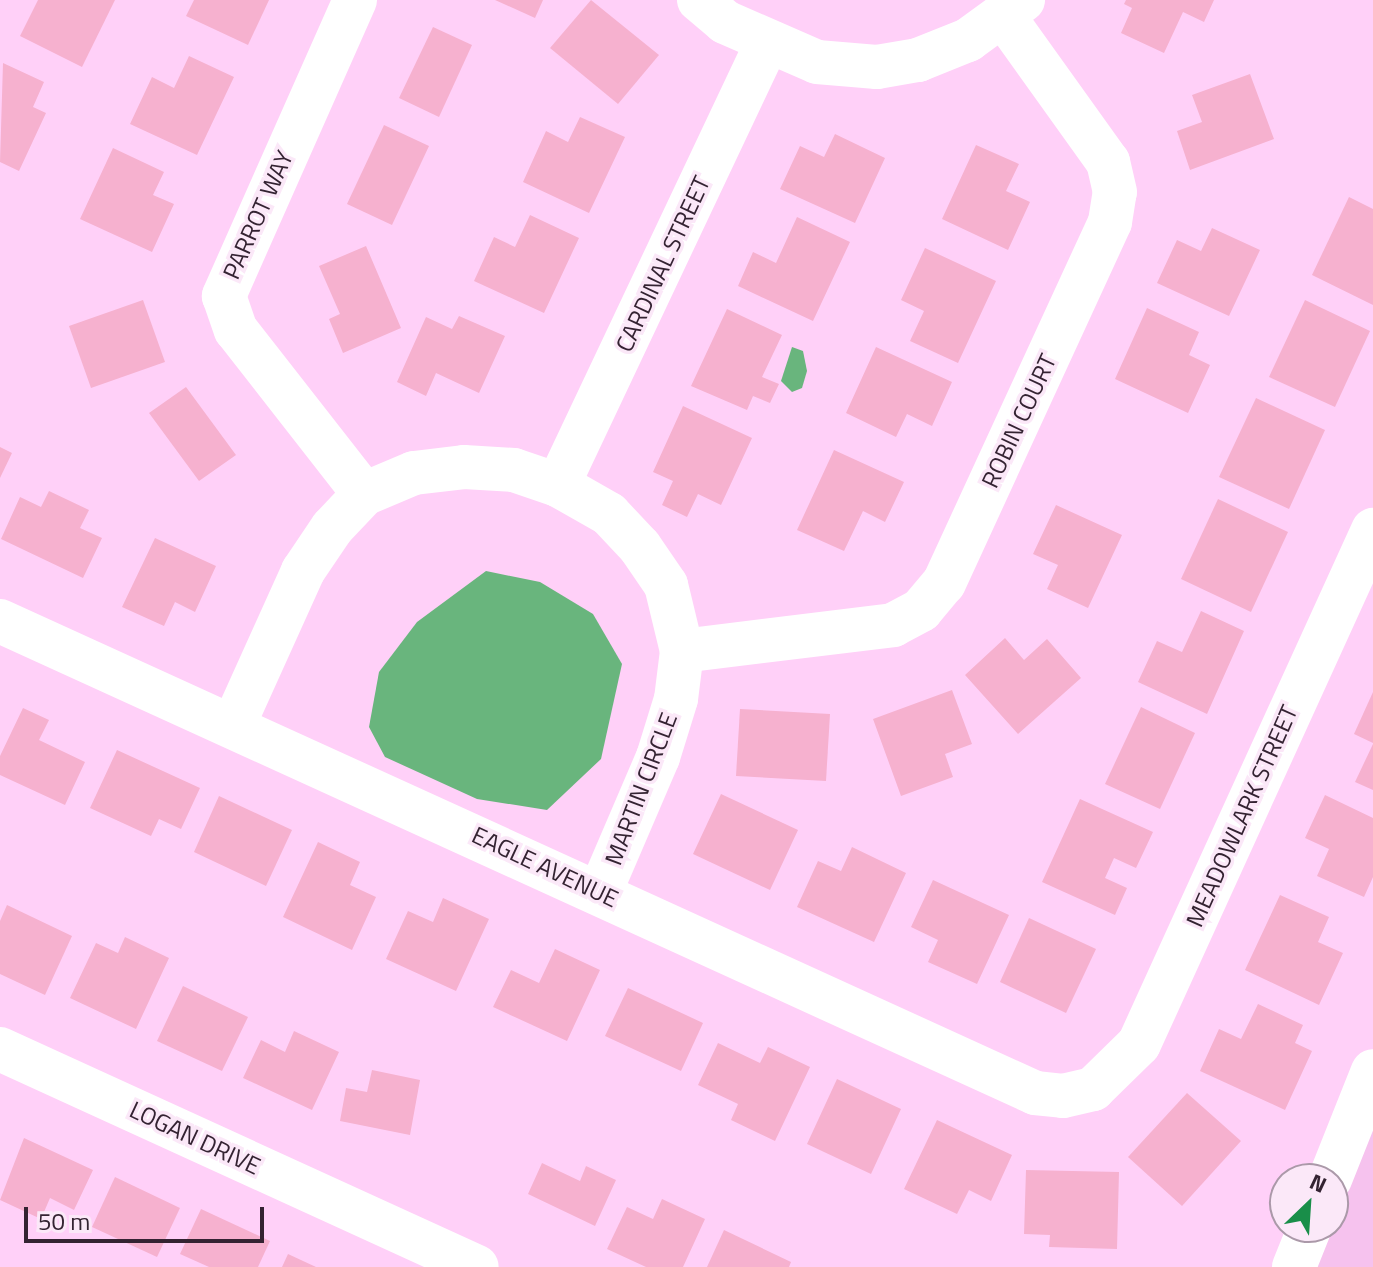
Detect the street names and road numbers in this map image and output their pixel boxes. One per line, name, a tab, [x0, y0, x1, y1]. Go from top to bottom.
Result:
street label: PARROT WAY	[217, 146, 299, 284]
street label: CARDINAL STREET	[610, 172, 716, 356]
street label: ROBIN COURT	[976, 350, 1062, 492]
street label: MEADOWLARK STREET	[1180, 701, 1304, 931]
street label: MARTIN CIRCLE	[599, 709, 683, 869]
street label: EAGLE AVENUE	[467, 821, 623, 913]
street label: LOGAN DRIVE	[125, 1095, 265, 1181]

